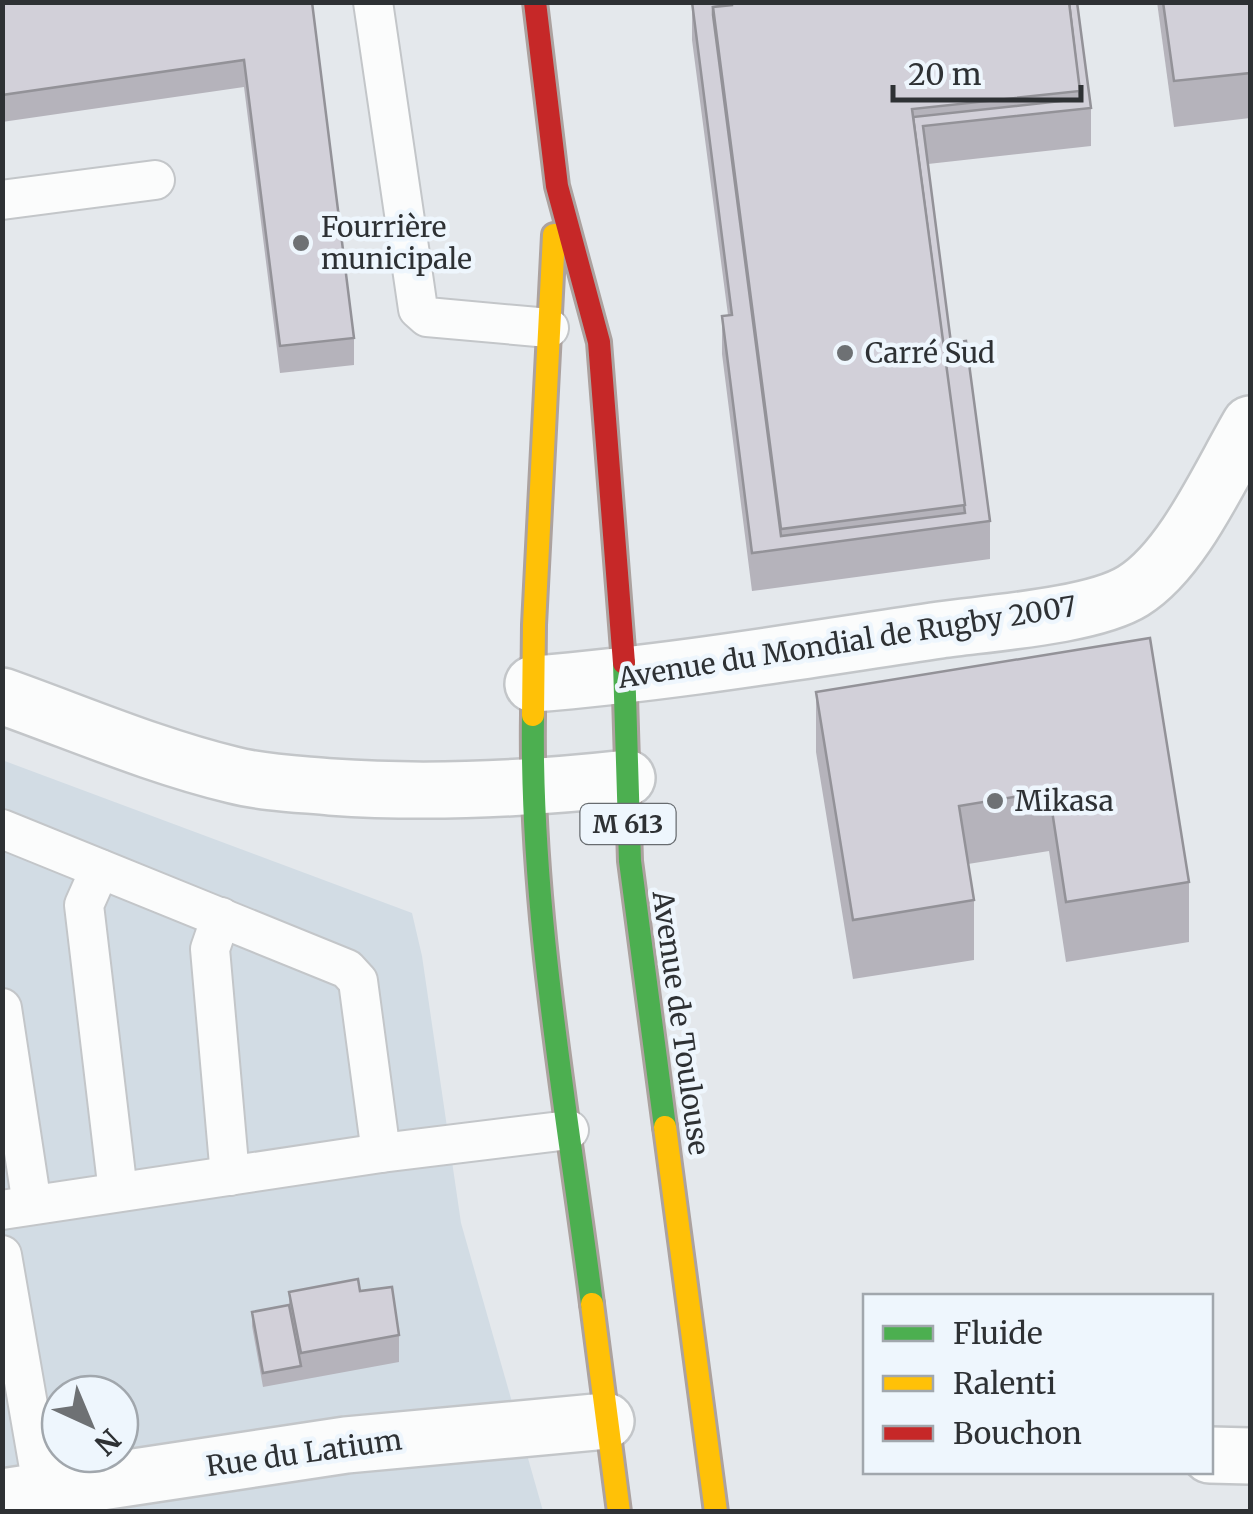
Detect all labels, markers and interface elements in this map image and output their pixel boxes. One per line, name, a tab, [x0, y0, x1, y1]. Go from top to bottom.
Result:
scale bar	[893, 40, 1080, 102]
text: 20 m	[908, 55, 982, 93]
place label: Fourrière municipale	[321, 209, 472, 277]
marker: Fourrière municipale	[290, 232, 312, 254]
place label: Carré Sud	[865, 335, 995, 371]
marker: Carré Sud	[834, 342, 856, 364]
street label: Avenue du Mondial de Rugby 2007	[614, 588, 1079, 696]
place label: Mikasa	[1015, 783, 1114, 819]
marker: Mikasa	[984, 790, 1006, 812]
road number: M 613	[580, 804, 676, 844]
street label: Avenue de Toulouse	[644, 888, 717, 1157]
legend	[863, 1294, 1213, 1474]
text: Fluide	[953, 1314, 1043, 1352]
text: Ralenti	[953, 1364, 1056, 1402]
north arrow	[40, 1374, 140, 1474]
text: Bouchon	[953, 1414, 1082, 1452]
text: N	[87, 1421, 128, 1463]
street label: Rue du Latium	[204, 1421, 404, 1485]

